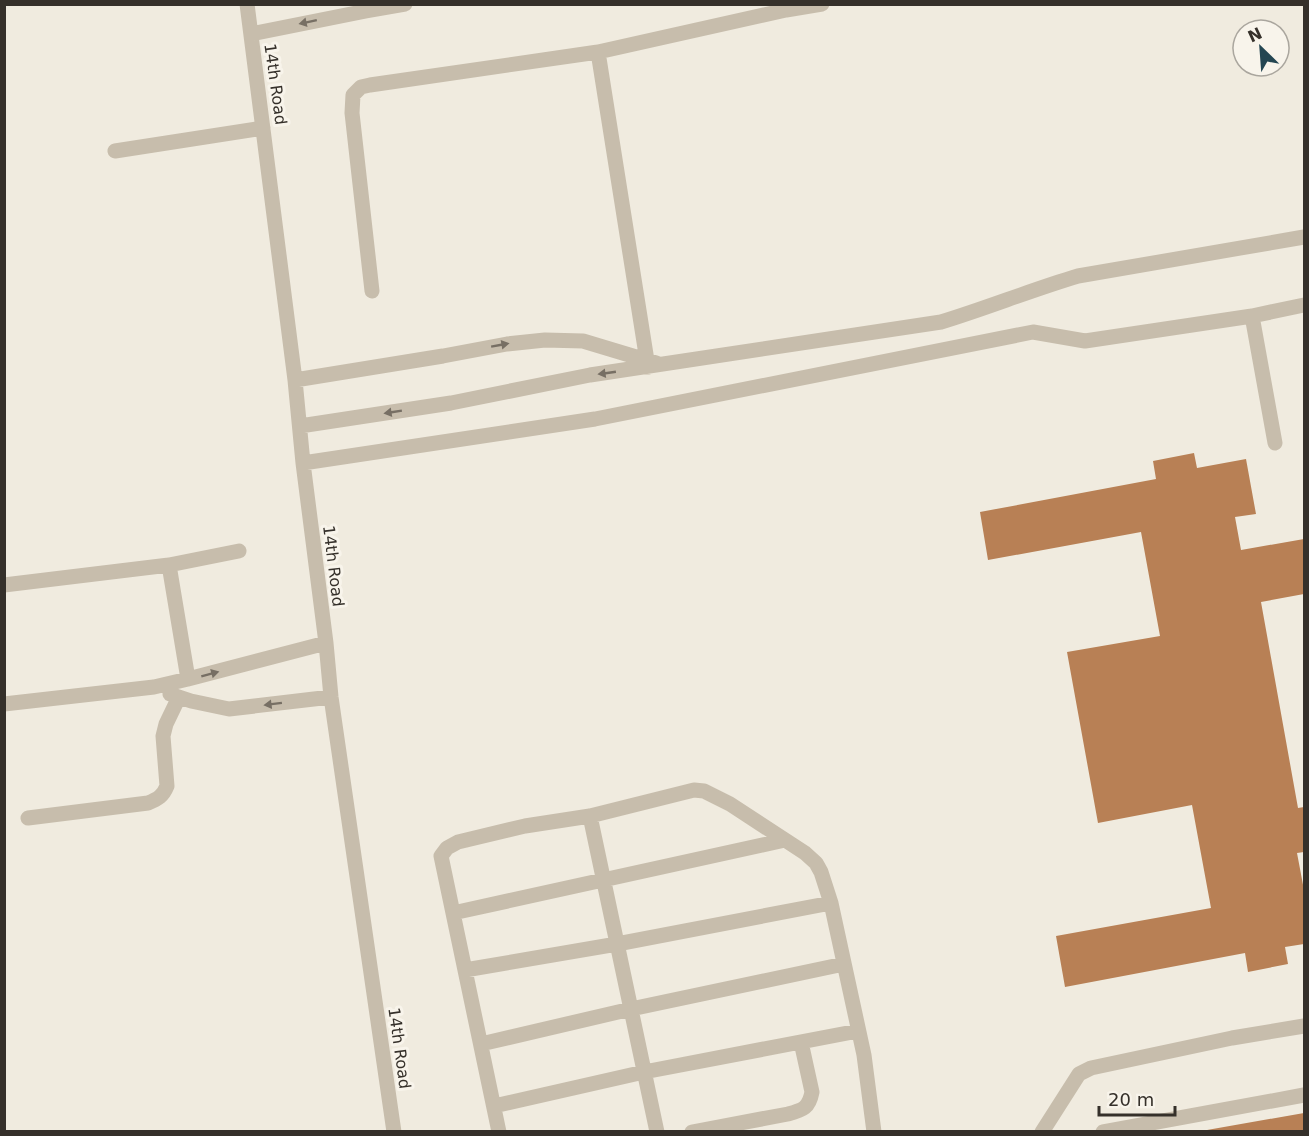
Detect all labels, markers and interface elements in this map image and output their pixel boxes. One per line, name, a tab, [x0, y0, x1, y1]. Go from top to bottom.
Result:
one-way arrow	[299, 18, 318, 28]
north arrow	[1231, 18, 1291, 78]
text: N	[1245, 23, 1265, 46]
street label: 14th Road	[260, 42, 291, 126]
one-way arrow	[491, 340, 510, 349]
one-way arrow	[598, 368, 617, 377]
one-way arrow	[383, 407, 402, 416]
street label: 14th Road	[319, 524, 348, 608]
one-way arrow	[201, 668, 220, 678]
one-way arrow	[264, 699, 283, 709]
street label: 14th Road	[384, 1006, 415, 1090]
scale bar	[1099, 1079, 1176, 1117]
text: 20 m	[1108, 1089, 1154, 1110]

